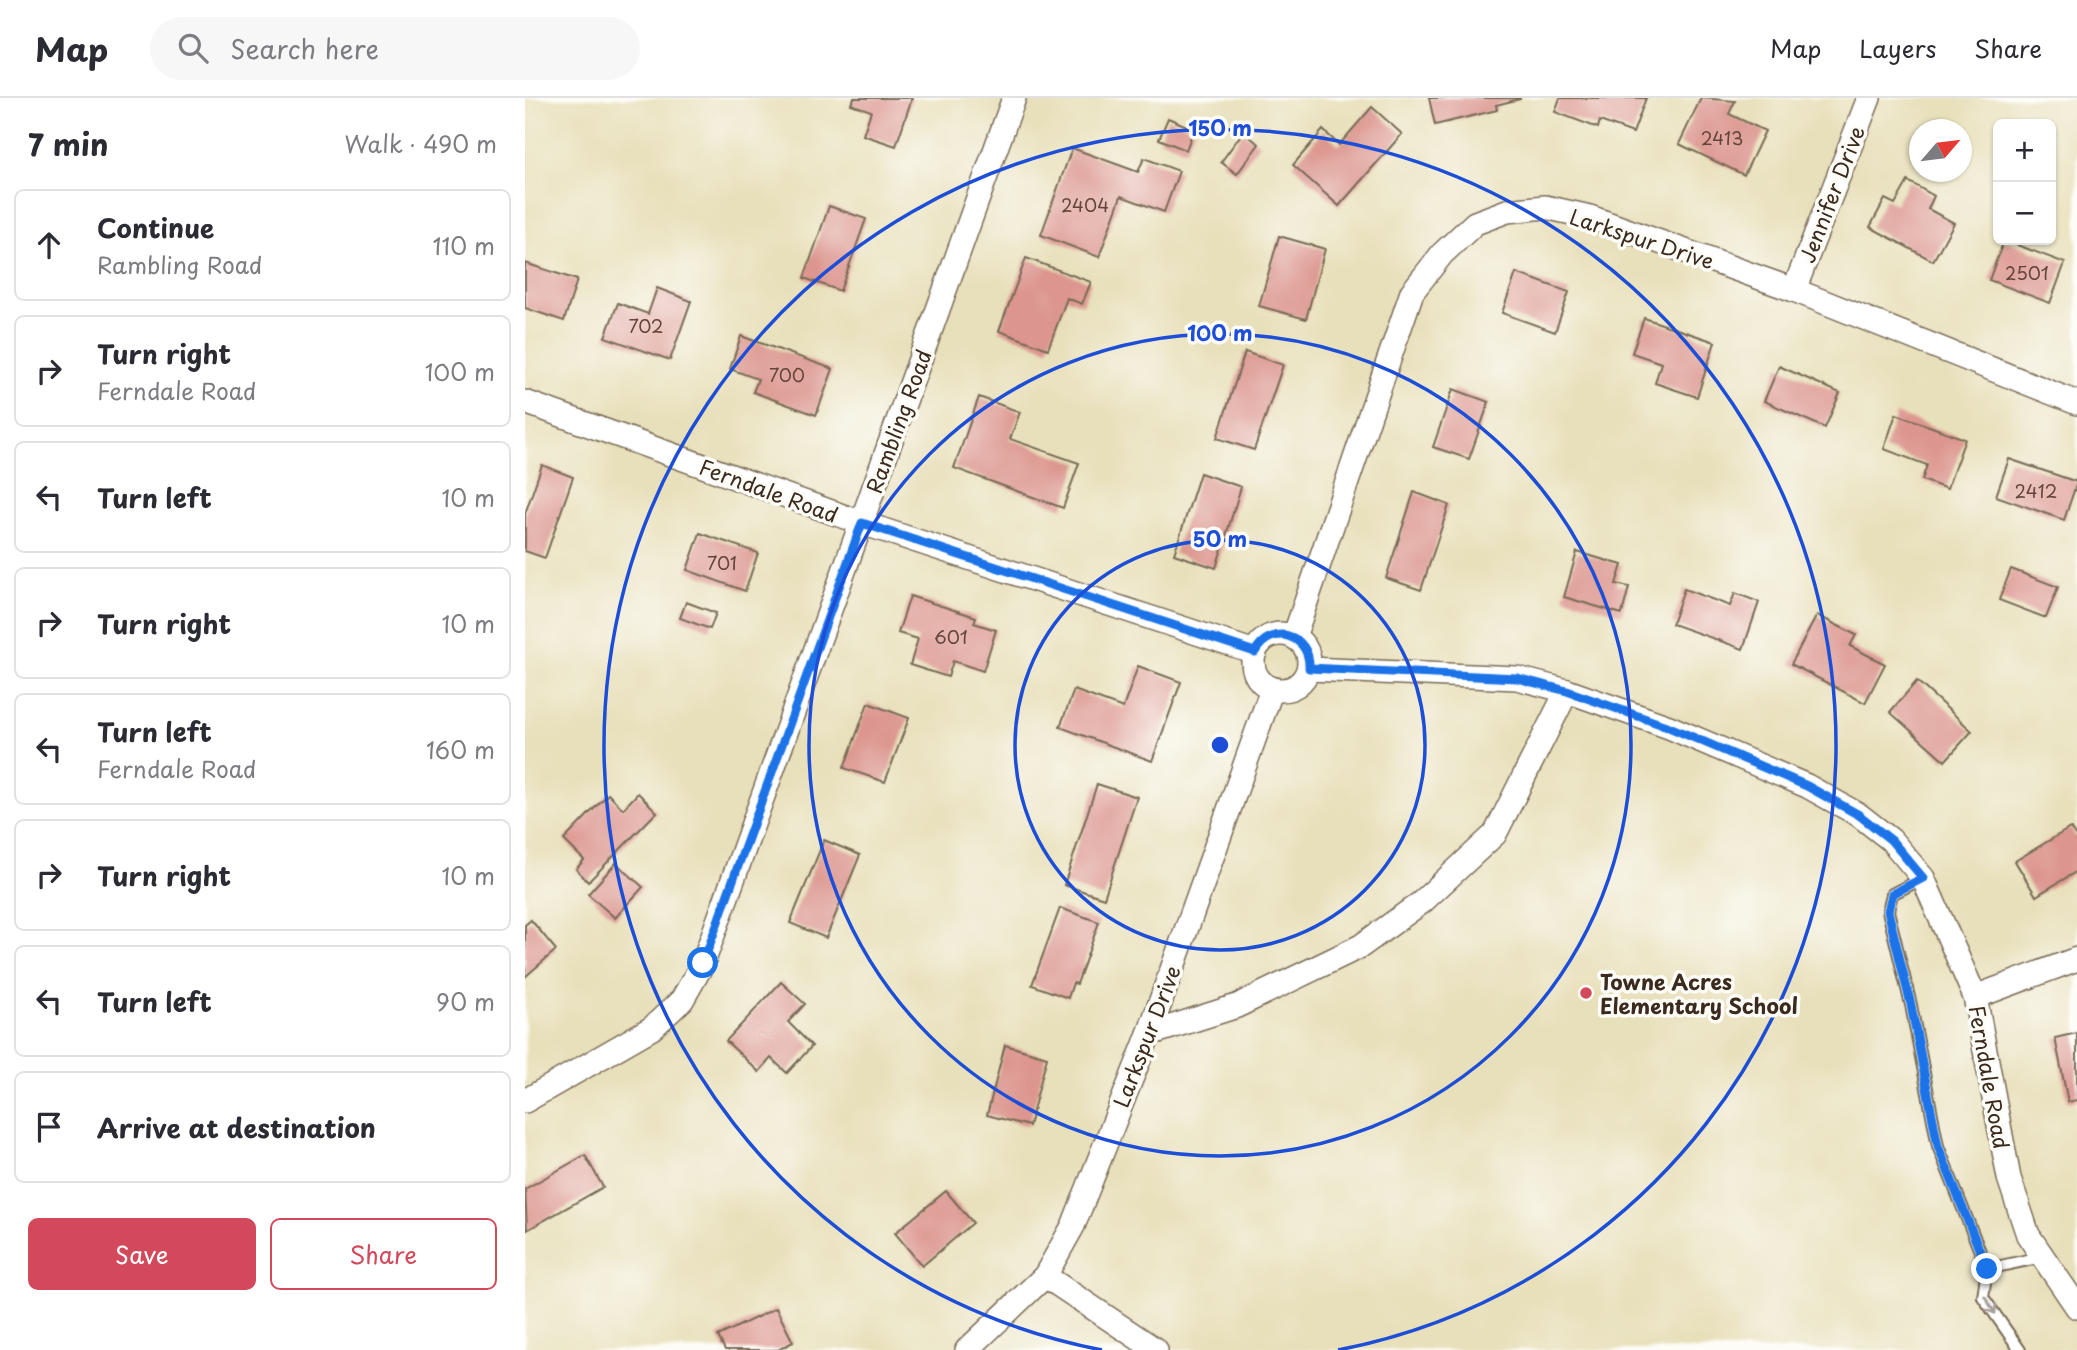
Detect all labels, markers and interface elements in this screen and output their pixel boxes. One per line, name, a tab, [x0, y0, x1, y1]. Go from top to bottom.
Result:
search box	[150, 17, 640, 80]
text: Map	[35, 23, 108, 73]
icon: search	[174, 29, 212, 67]
text: Search here	[230, 29, 379, 68]
text: Map	[1770, 30, 1821, 66]
text: Layers	[1859, 30, 1936, 66]
text: Share	[1974, 30, 2042, 66]
text: 150 m	[1188, 111, 1252, 143]
north arrow	[1909, 119, 1972, 182]
map controls	[1993, 119, 2056, 245]
button: +	[1993, 119, 2056, 182]
text: 7 min	[28, 121, 109, 166]
street label: Jennifer Drive	[1790, 121, 1872, 267]
house number: 2413	[1701, 124, 1743, 151]
text: Walk · 490 m	[345, 126, 497, 161]
button: −	[1993, 182, 2056, 245]
house number: 2404	[1061, 191, 1109, 218]
street label: Larkspur Drive	[1566, 200, 1718, 276]
text: Continue	[97, 208, 214, 247]
icon: ahead	[30, 226, 68, 264]
text: 110 m	[433, 228, 495, 263]
text: Rambling Road	[97, 247, 262, 282]
house number: 2501	[2005, 259, 2049, 286]
house number: 702	[628, 312, 664, 339]
text: 100 m	[1187, 316, 1253, 348]
text: Turn right	[97, 334, 231, 373]
street label: Rambling Road	[857, 345, 939, 497]
icon: right	[30, 352, 68, 390]
text: 100 m	[425, 354, 495, 389]
house number: 700	[769, 361, 805, 388]
text: Ferndale Road	[97, 373, 256, 408]
street label: Ferndale Road	[695, 450, 843, 530]
house number: 2412	[2015, 477, 2057, 504]
icon: left	[30, 478, 68, 516]
text: Turn left	[97, 478, 212, 517]
text: 10 m	[441, 480, 495, 515]
text: 50 m	[1193, 522, 1247, 554]
house number: 701	[707, 549, 737, 576]
icon: right	[30, 604, 68, 642]
text: Turn right	[97, 604, 231, 643]
text: 10 m	[441, 606, 495, 641]
house number: 601	[934, 623, 968, 650]
text: Turn left	[97, 712, 212, 751]
icon: left	[30, 730, 68, 768]
text: 160 m	[426, 732, 495, 767]
centre of rings	[1208, 733, 1232, 757]
text: Ferndale Road	[97, 751, 256, 786]
icon: right	[30, 856, 68, 894]
text: Turn right	[97, 856, 231, 895]
text: 10 m	[441, 858, 495, 893]
route start	[687, 947, 718, 978]
street label: Larkspur Drive	[1104, 960, 1188, 1112]
place label: Towne Acres Elementary School	[1600, 965, 1798, 1021]
icon: left	[30, 982, 68, 1020]
text: Turn left	[97, 982, 212, 1021]
text: 90 m	[436, 984, 495, 1019]
marker: Towne Acres Elementary School	[1578, 985, 1594, 1001]
street label: Ferndale Road	[1962, 1003, 2018, 1151]
icon: arrive	[30, 1108, 68, 1146]
text: Arrive at destination	[97, 1108, 376, 1147]
button: Save	[28, 1218, 256, 1290]
button: Share	[270, 1218, 497, 1290]
route end	[1971, 1253, 2002, 1284]
one-way arrow	[1983, 1295, 1997, 1315]

